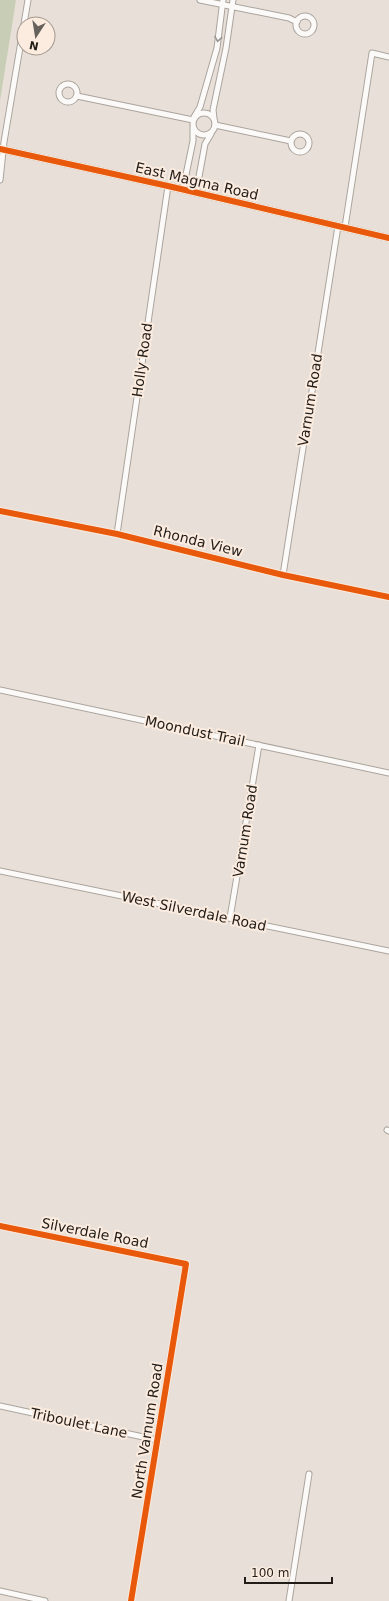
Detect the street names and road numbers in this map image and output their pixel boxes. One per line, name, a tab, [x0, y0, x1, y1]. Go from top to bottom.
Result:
street label: East Magma Road	[134, 159, 260, 203]
street label: Holly Road	[129, 322, 155, 398]
street label: Varnum Road	[295, 353, 325, 447]
street label: Rhonda View	[152, 522, 244, 560]
street label: Moondust Trail	[144, 713, 246, 749]
street label: Varnum Road	[230, 784, 260, 878]
street label: West Silverdale Road	[120, 888, 268, 934]
street label: Silverdale Road	[40, 1215, 150, 1251]
street label: North Varnum Road	[128, 1362, 166, 1500]
street label: Triboulet Lane	[28, 1405, 129, 1441]

